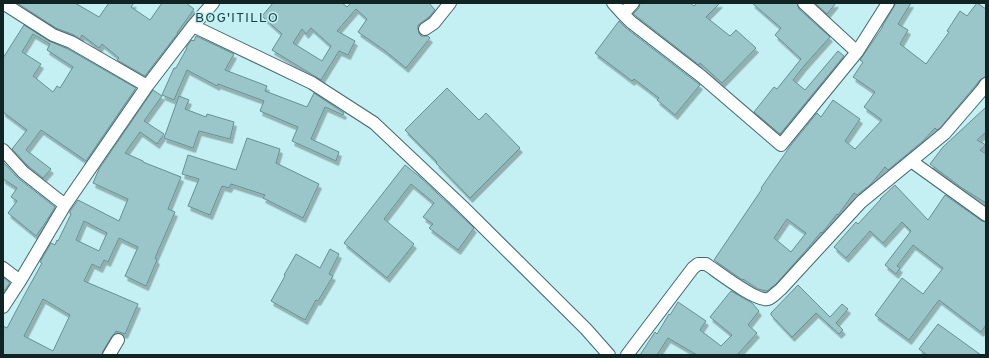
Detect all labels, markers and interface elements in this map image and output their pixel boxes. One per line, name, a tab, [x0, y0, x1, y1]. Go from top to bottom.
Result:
district label: BOG'ITILLO	[195, 10, 279, 27]

